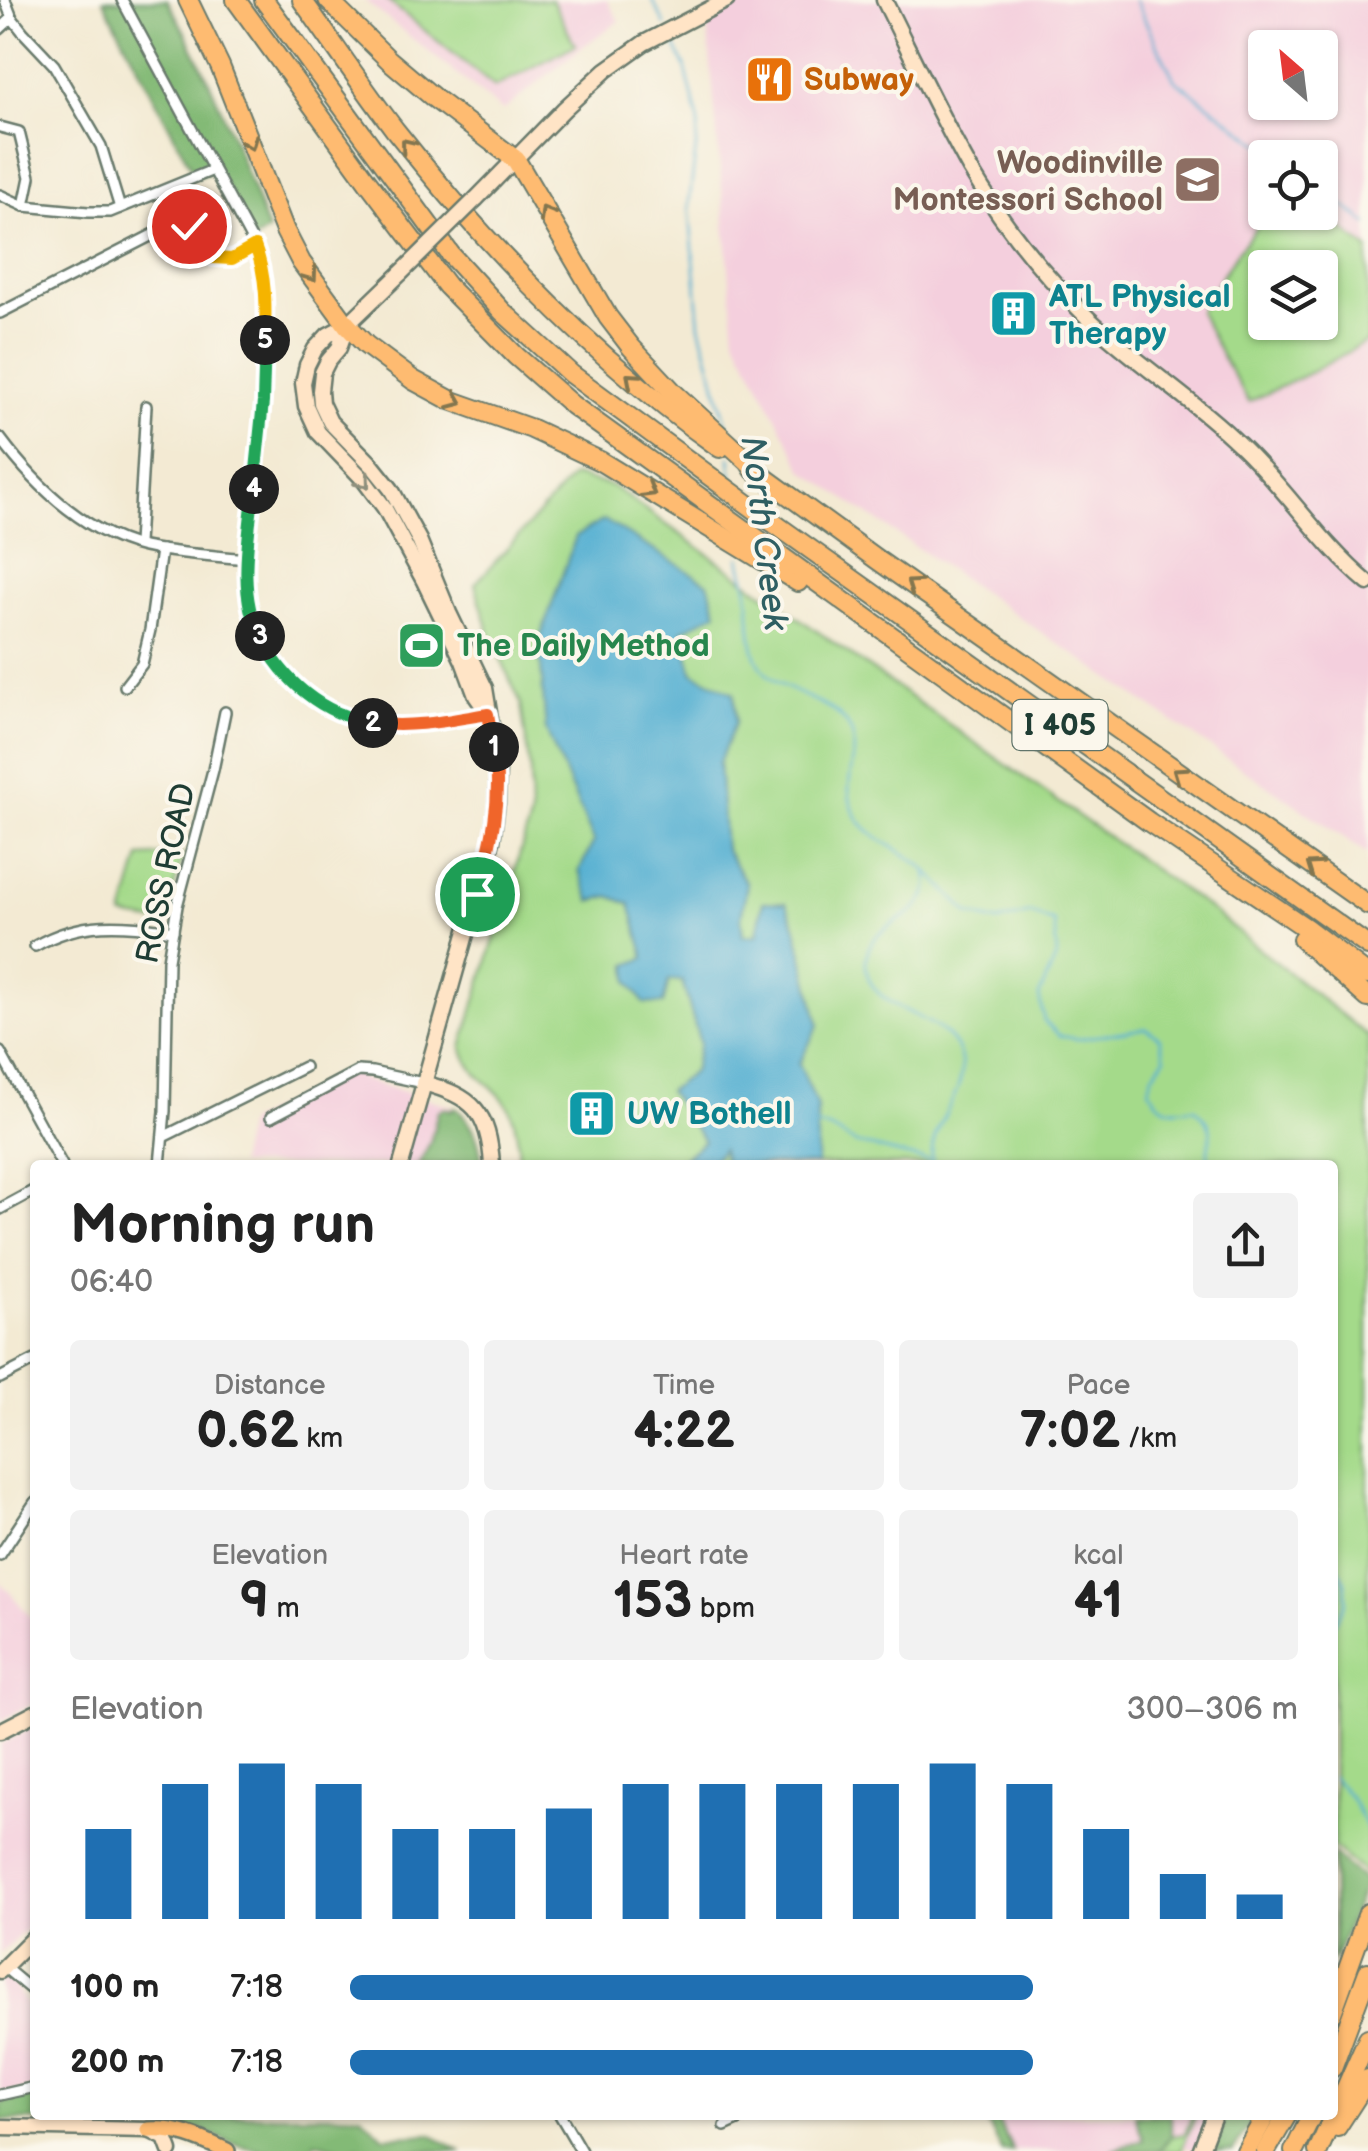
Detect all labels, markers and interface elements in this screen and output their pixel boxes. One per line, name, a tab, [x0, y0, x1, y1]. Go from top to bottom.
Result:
north arrow	[1248, 30, 1338, 120]
map controls	[1248, 30, 1338, 340]
restaurant icon: Subway	[743, 53, 795, 105]
place label: Subway	[804, 61, 914, 100]
one-way arrow	[238, 133, 259, 150]
one-way arrow	[401, 138, 419, 156]
button: locate	[1248, 140, 1338, 230]
place label: Woodinville Montessori School	[893, 144, 1163, 220]
school or university icon: Woodinville Montessori School	[1172, 154, 1224, 206]
pin	[147, 184, 232, 269]
icon: check	[162, 199, 217, 254]
one-way arrow	[539, 206, 558, 224]
button: layers	[1248, 250, 1338, 340]
one-way arrow	[299, 264, 317, 282]
place label: ATL Physical Therapy	[1048, 278, 1231, 354]
building icon: ATL Physical Therapy	[988, 288, 1040, 340]
pin: 5	[240, 315, 290, 365]
text: 5	[257, 323, 273, 356]
one-way arrow	[626, 372, 644, 390]
one-way arrow	[446, 390, 464, 410]
water label: North Creek	[730, 434, 797, 634]
pin: 4	[229, 464, 279, 514]
one-way arrow	[352, 471, 370, 489]
text: 4	[246, 472, 262, 505]
one-way arrow	[638, 479, 656, 498]
one-way arrow	[906, 579, 925, 597]
pin: 3	[235, 611, 285, 661]
text: 3	[252, 619, 268, 652]
sports icon: The Daily Method	[396, 619, 448, 671]
place label: The Daily Method	[457, 627, 710, 666]
pin: 2	[348, 698, 398, 748]
road number: I 405	[1012, 700, 1108, 750]
text: 2	[365, 706, 381, 739]
pin: 1	[469, 722, 519, 772]
text: 1	[488, 730, 500, 763]
one-way arrow	[1172, 767, 1190, 785]
street label: ROSS ROAD	[128, 780, 205, 967]
pin	[435, 852, 520, 937]
one-way arrow	[1306, 861, 1325, 879]
icon: arrive	[450, 867, 505, 922]
building icon: UW Bothell	[566, 1087, 618, 1139]
place label: UW Bothell	[627, 1095, 791, 1134]
text: Morning run	[70, 1192, 375, 1259]
button: share	[1193, 1193, 1298, 1298]
text: 06:40	[70, 1263, 153, 1302]
text: Distance	[214, 1369, 326, 1402]
text: Time	[653, 1369, 715, 1402]
text: Pace	[1066, 1369, 1130, 1402]
text: 0.62	[196, 1402, 299, 1462]
text: 4:22	[633, 1402, 735, 1462]
text: 7:02	[1019, 1402, 1120, 1462]
text: km	[299, 1422, 343, 1455]
text: /km	[1120, 1422, 1177, 1455]
text: Elevation	[211, 1539, 328, 1572]
text: Heart rate	[619, 1539, 749, 1572]
text: kcal	[1073, 1539, 1123, 1572]
text: 9	[240, 1572, 269, 1632]
text: 153	[613, 1572, 692, 1632]
text: 41	[1074, 1572, 1123, 1632]
text: m	[269, 1592, 300, 1625]
text: bpm	[692, 1592, 755, 1625]
text: Elevation	[70, 1690, 203, 1729]
text: 300–306 m	[1126, 1690, 1298, 1729]
text: 100 m	[70, 1968, 159, 2007]
text: 7:18	[230, 1968, 283, 2007]
text: 200 m	[70, 2043, 164, 2082]
text: 7:18	[230, 2043, 283, 2082]

